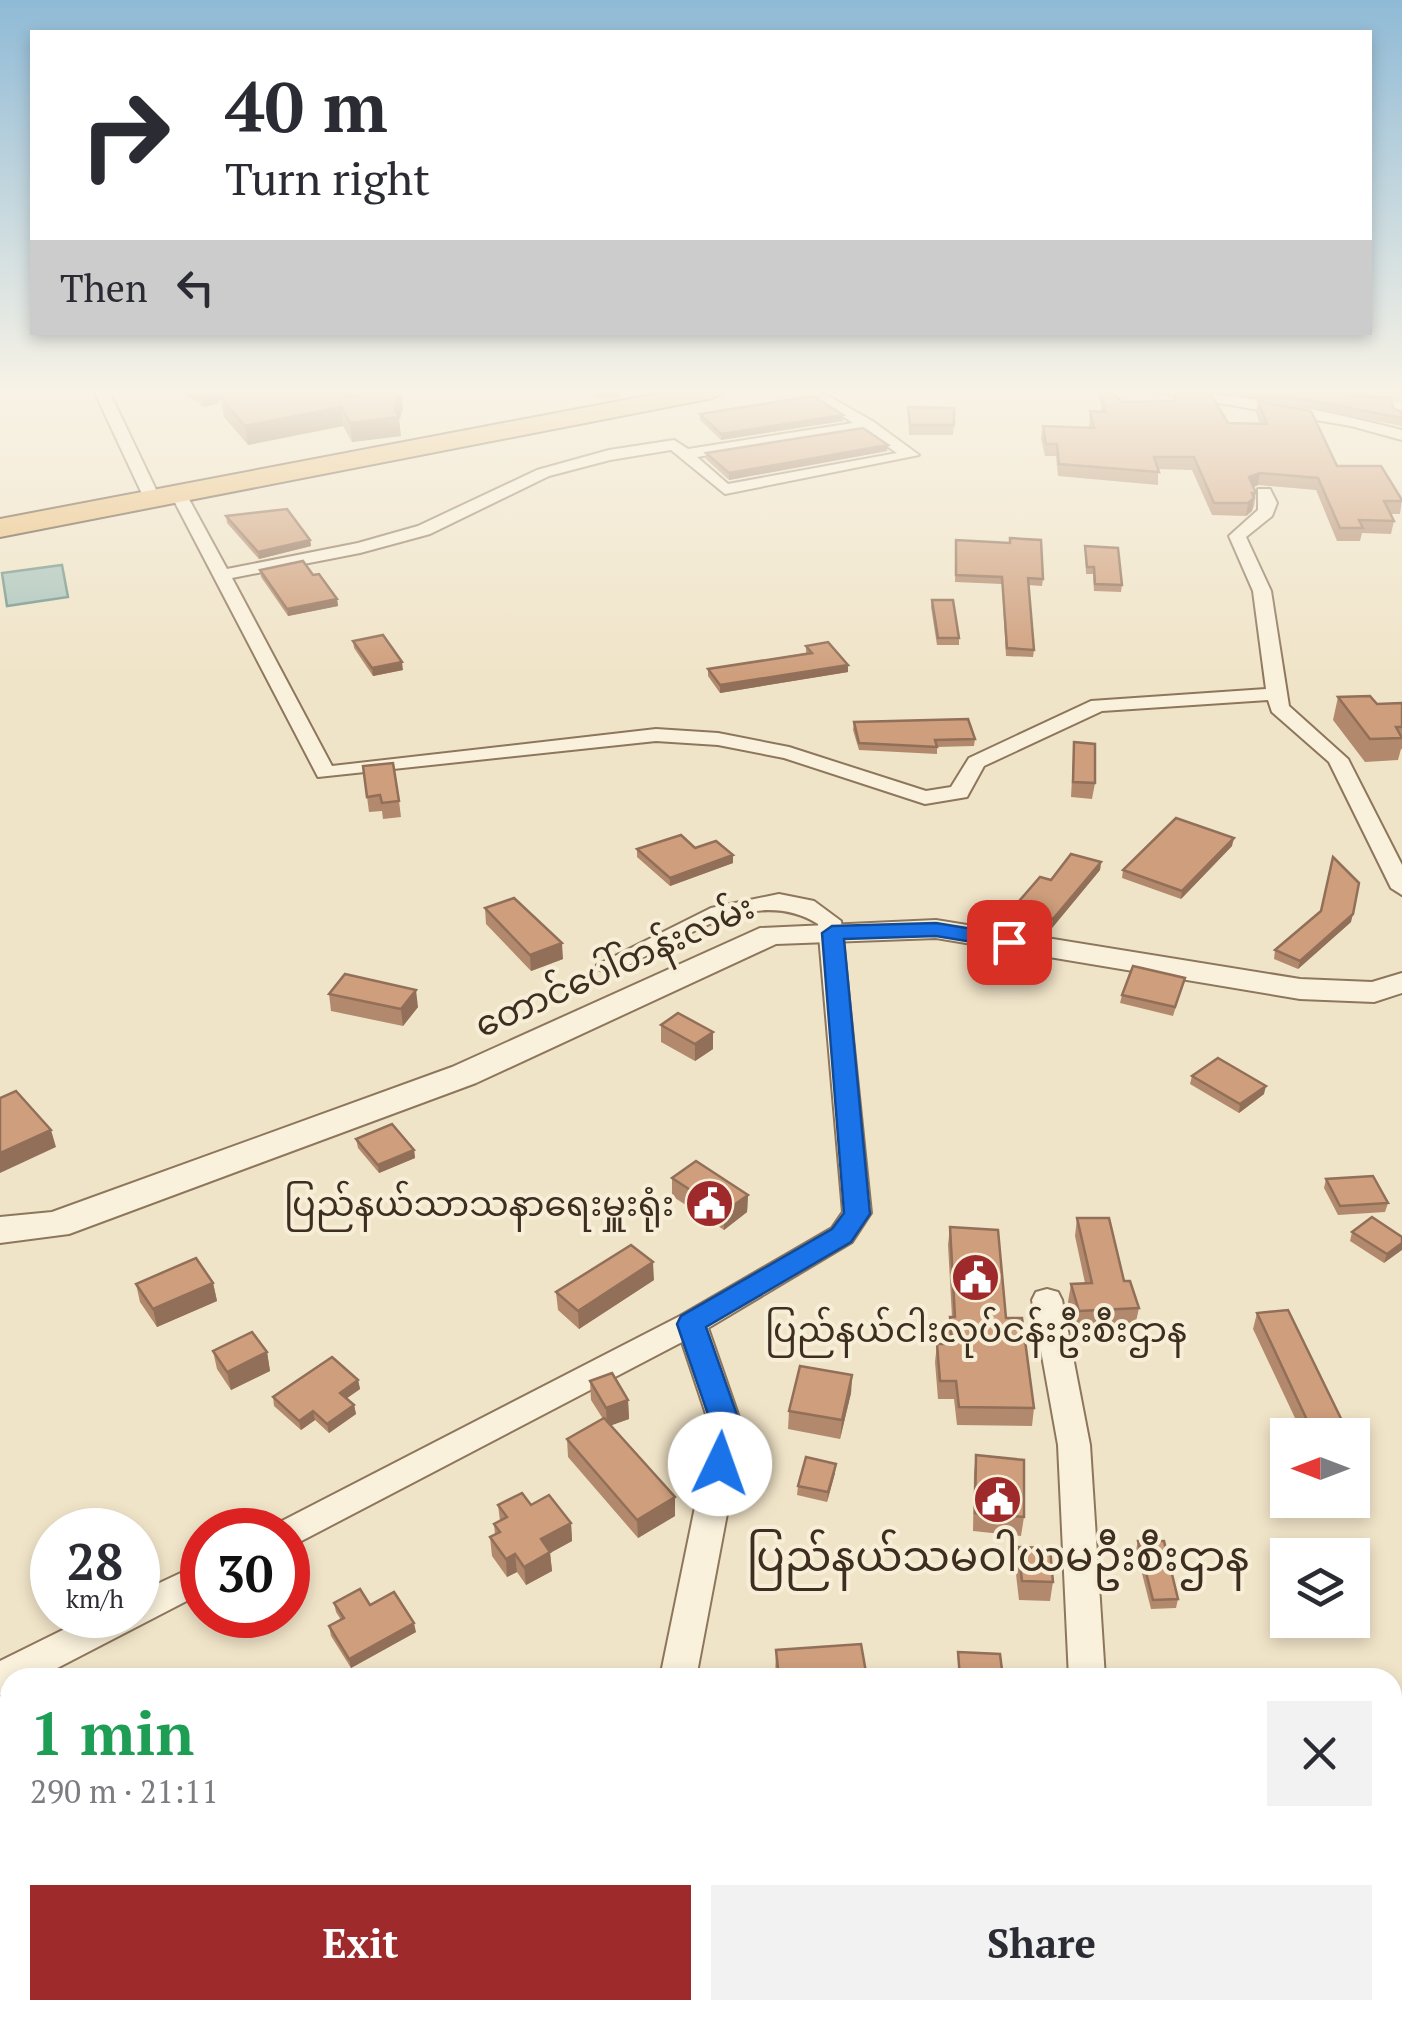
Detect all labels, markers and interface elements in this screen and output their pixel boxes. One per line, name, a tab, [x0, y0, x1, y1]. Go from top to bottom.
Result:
text: 40 m	[225, 59, 388, 152]
icon: right	[60, 70, 190, 200]
text: Turn right	[225, 148, 430, 208]
icon: left	[168, 260, 223, 315]
text: Then	[60, 263, 148, 313]
street label: တောင်ပေါ်တန်းလမ်း	[467, 883, 763, 1053]
pin	[967, 900, 1052, 985]
icon: arrive	[982, 915, 1037, 970]
public building icon: ပြည်နယ်သာသနာရေးမှူးရုံး	[683, 1177, 735, 1229]
place label: ပြည်နယ်သာသနာရေးမှူးရုံး	[284, 1180, 674, 1232]
public building icon: ပြည်နယ်ငါးလုပ်ငန်းဦးစီးဌာန	[950, 1251, 1002, 1303]
place label: ပြည်နယ်ငါးလုပ်ငန်းဦးစီးဌာန	[765, 1306, 1187, 1358]
position arrow	[668, 1412, 772, 1516]
north arrow	[1270, 1418, 1370, 1518]
map controls	[1270, 1418, 1370, 1638]
public building icon: ပြည်နယ်သမဝါယမဦးစီးဌာန	[972, 1473, 1024, 1525]
speed limit sign: 30	[180, 1508, 310, 1638]
place label: ပြည်နယ်သမဝါယမဦးစီးဌာန	[747, 1527, 1249, 1591]
text: 28	[67, 1528, 123, 1594]
button: layers	[1270, 1538, 1370, 1638]
text: km/h	[66, 1582, 124, 1615]
text: 1 min	[30, 1693, 194, 1772]
button: close	[1267, 1701, 1372, 1806]
text: 290 m · 21:11	[30, 1770, 218, 1812]
button: Exit	[30, 1885, 691, 2000]
button: Share	[711, 1885, 1372, 2000]

